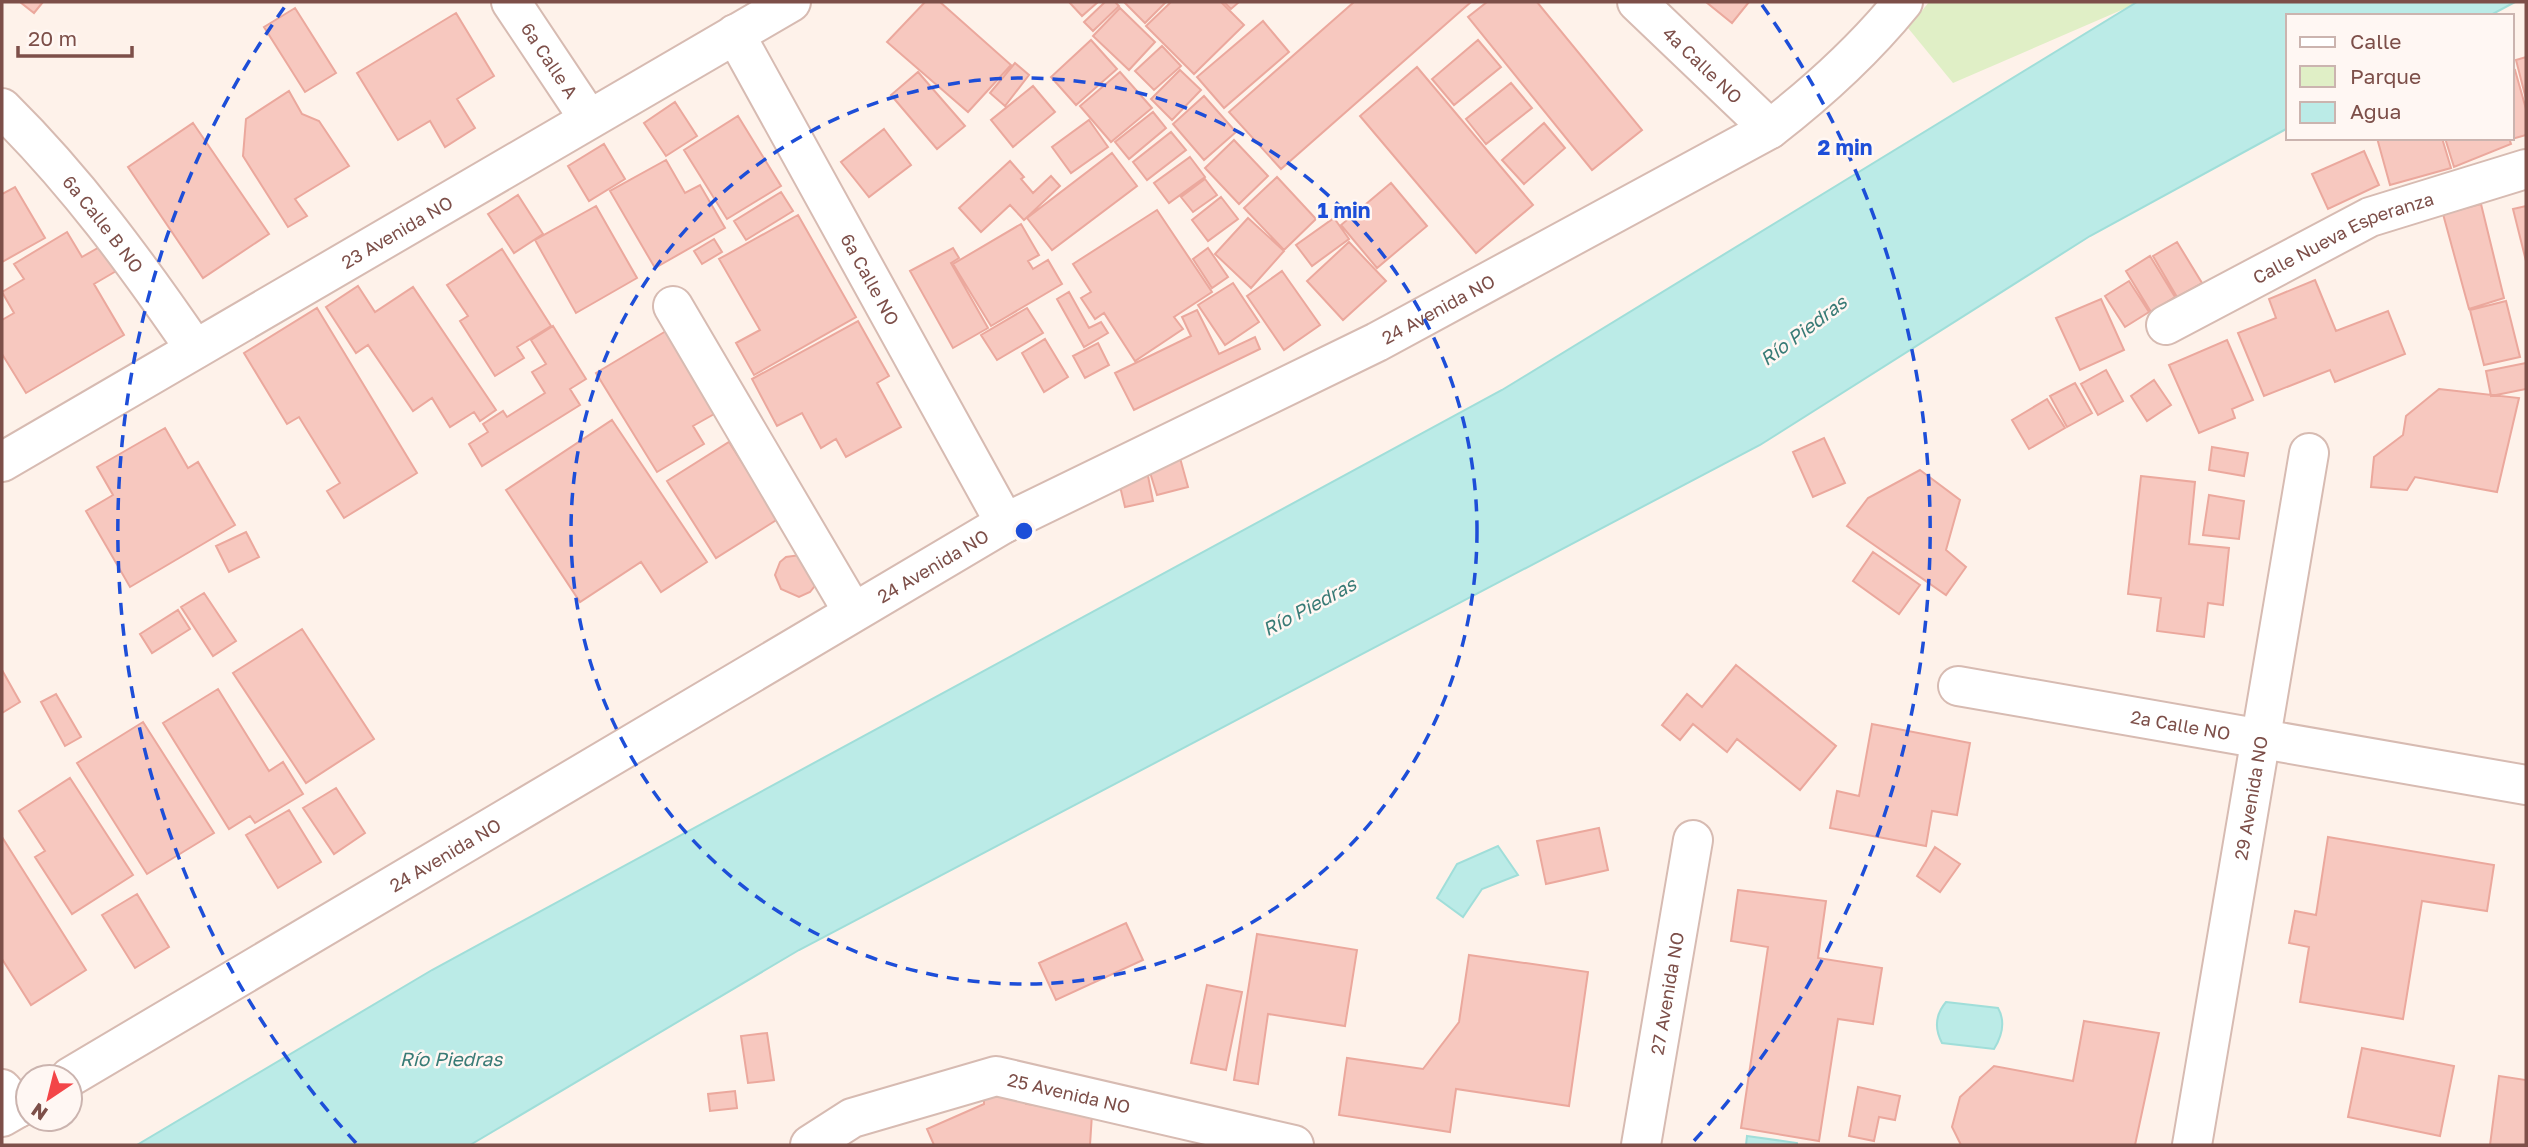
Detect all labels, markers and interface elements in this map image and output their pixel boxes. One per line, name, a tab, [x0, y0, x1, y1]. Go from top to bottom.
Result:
scale bar	[18, 14, 131, 58]
legend	[2286, 14, 2514, 140]
street label: 6a Calle A	[517, 18, 583, 102]
street label: 4a Calle NO	[1659, 22, 1747, 108]
text: 20 m	[28, 25, 77, 51]
text: Calle	[2350, 28, 2402, 54]
text: Parque	[2350, 63, 2421, 89]
text: Agua	[2350, 98, 2401, 124]
text: 2 min	[1818, 134, 1872, 160]
street label: 6a Calle B NO	[58, 171, 148, 277]
street label: Calle Nueva Esperanza	[2249, 187, 2436, 288]
street label: 23 Avenida NO	[337, 191, 456, 273]
text: 1 min	[1318, 197, 1370, 223]
street label: 6a Calle NO	[836, 229, 904, 329]
street label: 24 Avenida NO	[1378, 269, 1499, 349]
water label: Río Piedras	[1755, 289, 1852, 370]
centre of rings	[1012, 519, 1036, 543]
street label: 24 Avenida NO	[873, 524, 993, 607]
water label: Río Piedras	[1258, 571, 1360, 640]
street label: 2a Calle NO	[2129, 705, 2232, 744]
street label: 29 Avenida NO	[2229, 734, 2272, 862]
street label: 24 Avenida NO	[385, 813, 505, 896]
street label: 27 Avenida NO	[1646, 930, 1688, 1056]
water label: Río Piedras	[400, 1047, 503, 1070]
north arrow	[14, 1063, 84, 1133]
street label: 25 Avenida NO	[1006, 1068, 1133, 1118]
text: N	[26, 1099, 51, 1126]

